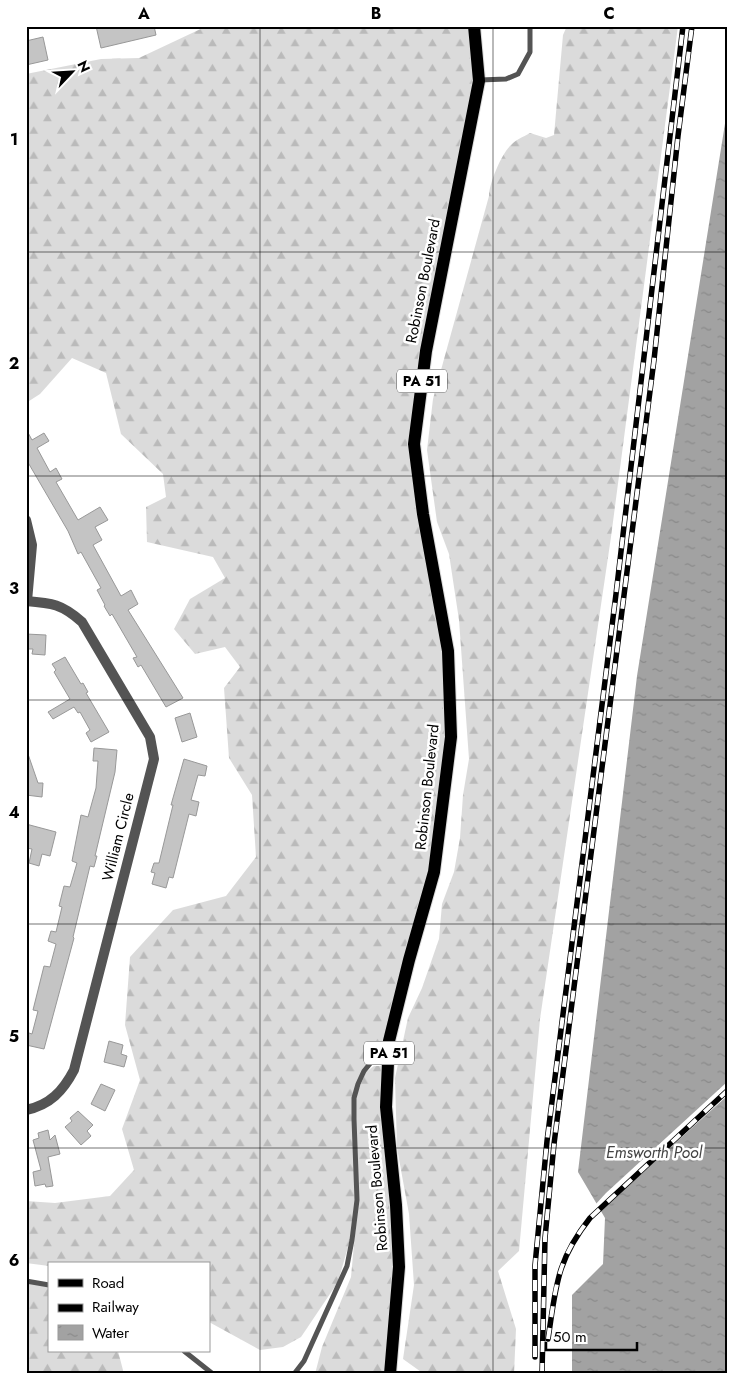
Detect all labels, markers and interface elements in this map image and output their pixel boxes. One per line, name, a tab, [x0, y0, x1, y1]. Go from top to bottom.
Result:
text: A	[137, 2, 150, 25]
text: B	[371, 2, 381, 25]
text: C	[603, 2, 615, 25]
north arrow	[48, 48, 98, 98]
text: N	[72, 57, 95, 76]
text: 1	[10, 128, 18, 151]
street label: Robinson Boulevard	[400, 217, 446, 345]
text: 2	[9, 352, 19, 375]
road number: PA 51	[397, 370, 447, 392]
text: 3	[9, 577, 19, 600]
street label: Robinson Boulevard	[409, 723, 445, 851]
street label: William Circle	[96, 790, 140, 884]
text: 4	[8, 801, 20, 824]
text: 5	[9, 1025, 19, 1048]
road number: PA 51	[364, 1042, 414, 1064]
street label: Robinson Boulevard	[361, 1124, 393, 1252]
water label: Emsworth Pool	[606, 1141, 704, 1164]
text: 6	[9, 1249, 19, 1272]
legend	[48, 1262, 210, 1352]
text: Road	[92, 1272, 124, 1294]
text: Railway	[92, 1296, 139, 1318]
scale bar	[546, 1320, 637, 1352]
text: Water	[92, 1322, 130, 1344]
text: 50 m	[553, 1326, 587, 1348]

